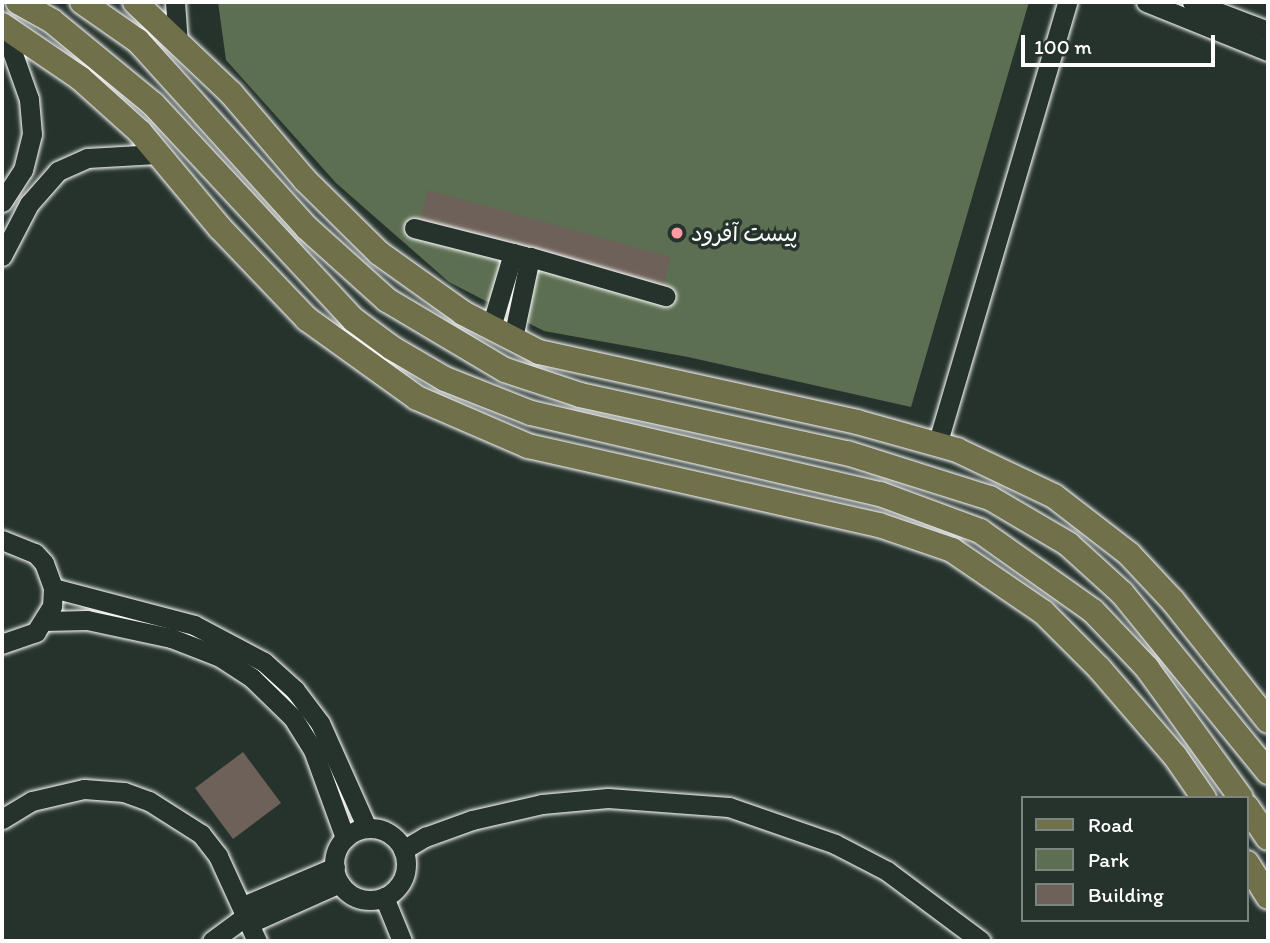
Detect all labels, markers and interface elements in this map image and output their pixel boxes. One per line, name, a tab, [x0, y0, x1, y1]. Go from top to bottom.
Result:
scale bar	[1025, 21, 1219, 65]
text: 100 m	[1034, 34, 1092, 59]
place label: پیست آفرود	[691, 219, 798, 247]
marker: پیست آفرود	[669, 225, 685, 241]
legend	[1021, 796, 1249, 922]
text: Road	[1088, 812, 1133, 837]
text: Park	[1088, 847, 1129, 872]
text: Building	[1088, 882, 1164, 907]

